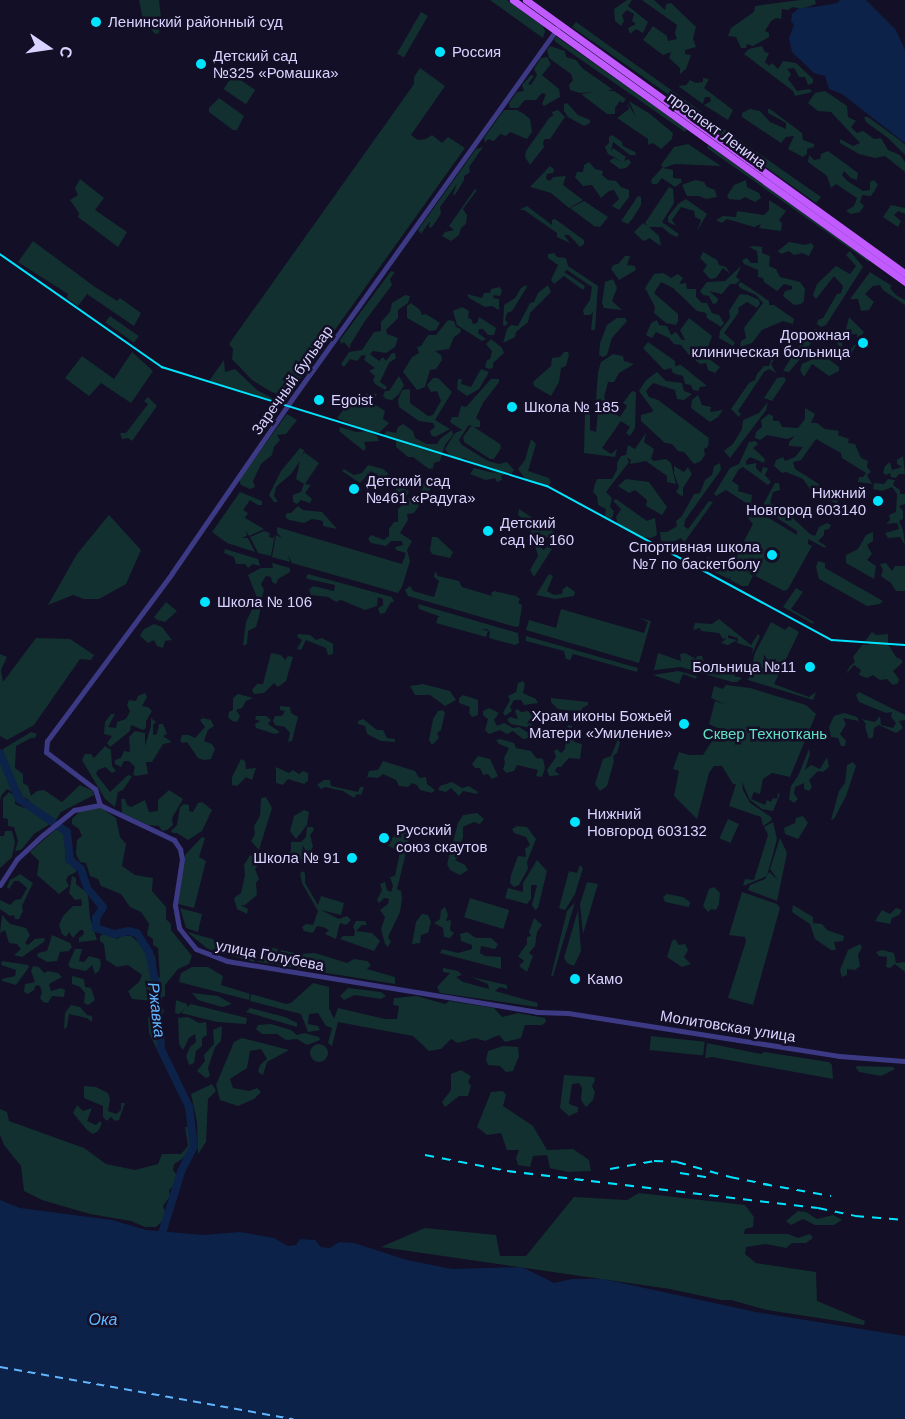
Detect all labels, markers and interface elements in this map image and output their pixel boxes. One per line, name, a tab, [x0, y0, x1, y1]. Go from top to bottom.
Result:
place label: Ленинский районный суд	[108, 13, 283, 31]
marker: Ленинский районный суд	[89, 15, 103, 29]
north arrow	[18, 18, 78, 78]
place label: Россия	[452, 43, 501, 61]
text: С	[56, 45, 76, 60]
marker: Россия	[433, 45, 447, 59]
place label: Детский сад №325 «Ромашка»	[213, 46, 339, 81]
marker: Детский сад №325 «Ромашка»	[194, 57, 208, 71]
street label: проспект Ленина	[664, 88, 770, 172]
street label: Заречный бульвар	[247, 322, 337, 438]
place label: Дорожная клиническая больница	[692, 325, 850, 360]
marker: Дорожная клиническая больница	[854, 334, 872, 352]
place label: Egoist	[331, 391, 373, 409]
marker: Egoist	[312, 393, 326, 407]
place label: Школа № 185	[524, 398, 619, 416]
marker: Школа № 185	[505, 400, 519, 414]
place label: Детский сад №461 «Радуга»	[366, 471, 476, 506]
marker: Детский сад №461 «Радуга»	[347, 482, 361, 496]
place label: Нижний Новгород 603140	[746, 483, 866, 518]
marker: Нижний Новгород 603140	[871, 494, 885, 508]
place label: Детский сад № 160	[500, 513, 574, 548]
marker: Детский сад № 160	[481, 524, 495, 538]
place label: Спортивная школа №7 по баскетболу	[629, 537, 760, 572]
marker: Спортивная школа №7 по баскетболу	[765, 548, 779, 562]
place label: Школа № 106	[217, 593, 312, 611]
marker: Школа № 106	[198, 595, 212, 609]
place label: Больница №11	[692, 658, 796, 676]
marker: Больница №11	[801, 658, 819, 676]
place label: Храм иконы Божьей Матери «Умиление»	[529, 706, 672, 741]
marker: Храм иконы Божьей Матери «Умиление»	[677, 717, 691, 731]
park label: Сквер Техноткань	[703, 725, 827, 743]
place label: Нижний Новгород 603132	[587, 804, 707, 839]
marker: Нижний Новгород 603132	[568, 815, 582, 829]
place label: Русский союз скаутов	[396, 820, 487, 855]
marker: Русский союз скаутов	[377, 831, 391, 845]
place label: Школа № 91	[253, 849, 340, 867]
marker: Школа № 91	[345, 851, 359, 865]
street label: улица Голубева	[214, 936, 326, 974]
place label: Камо	[587, 970, 623, 988]
marker: Камо	[568, 972, 582, 986]
water label: Ржавка	[143, 981, 169, 1039]
street label: Молитовская улица	[659, 1006, 797, 1046]
water label: Ока	[89, 1310, 117, 1330]

